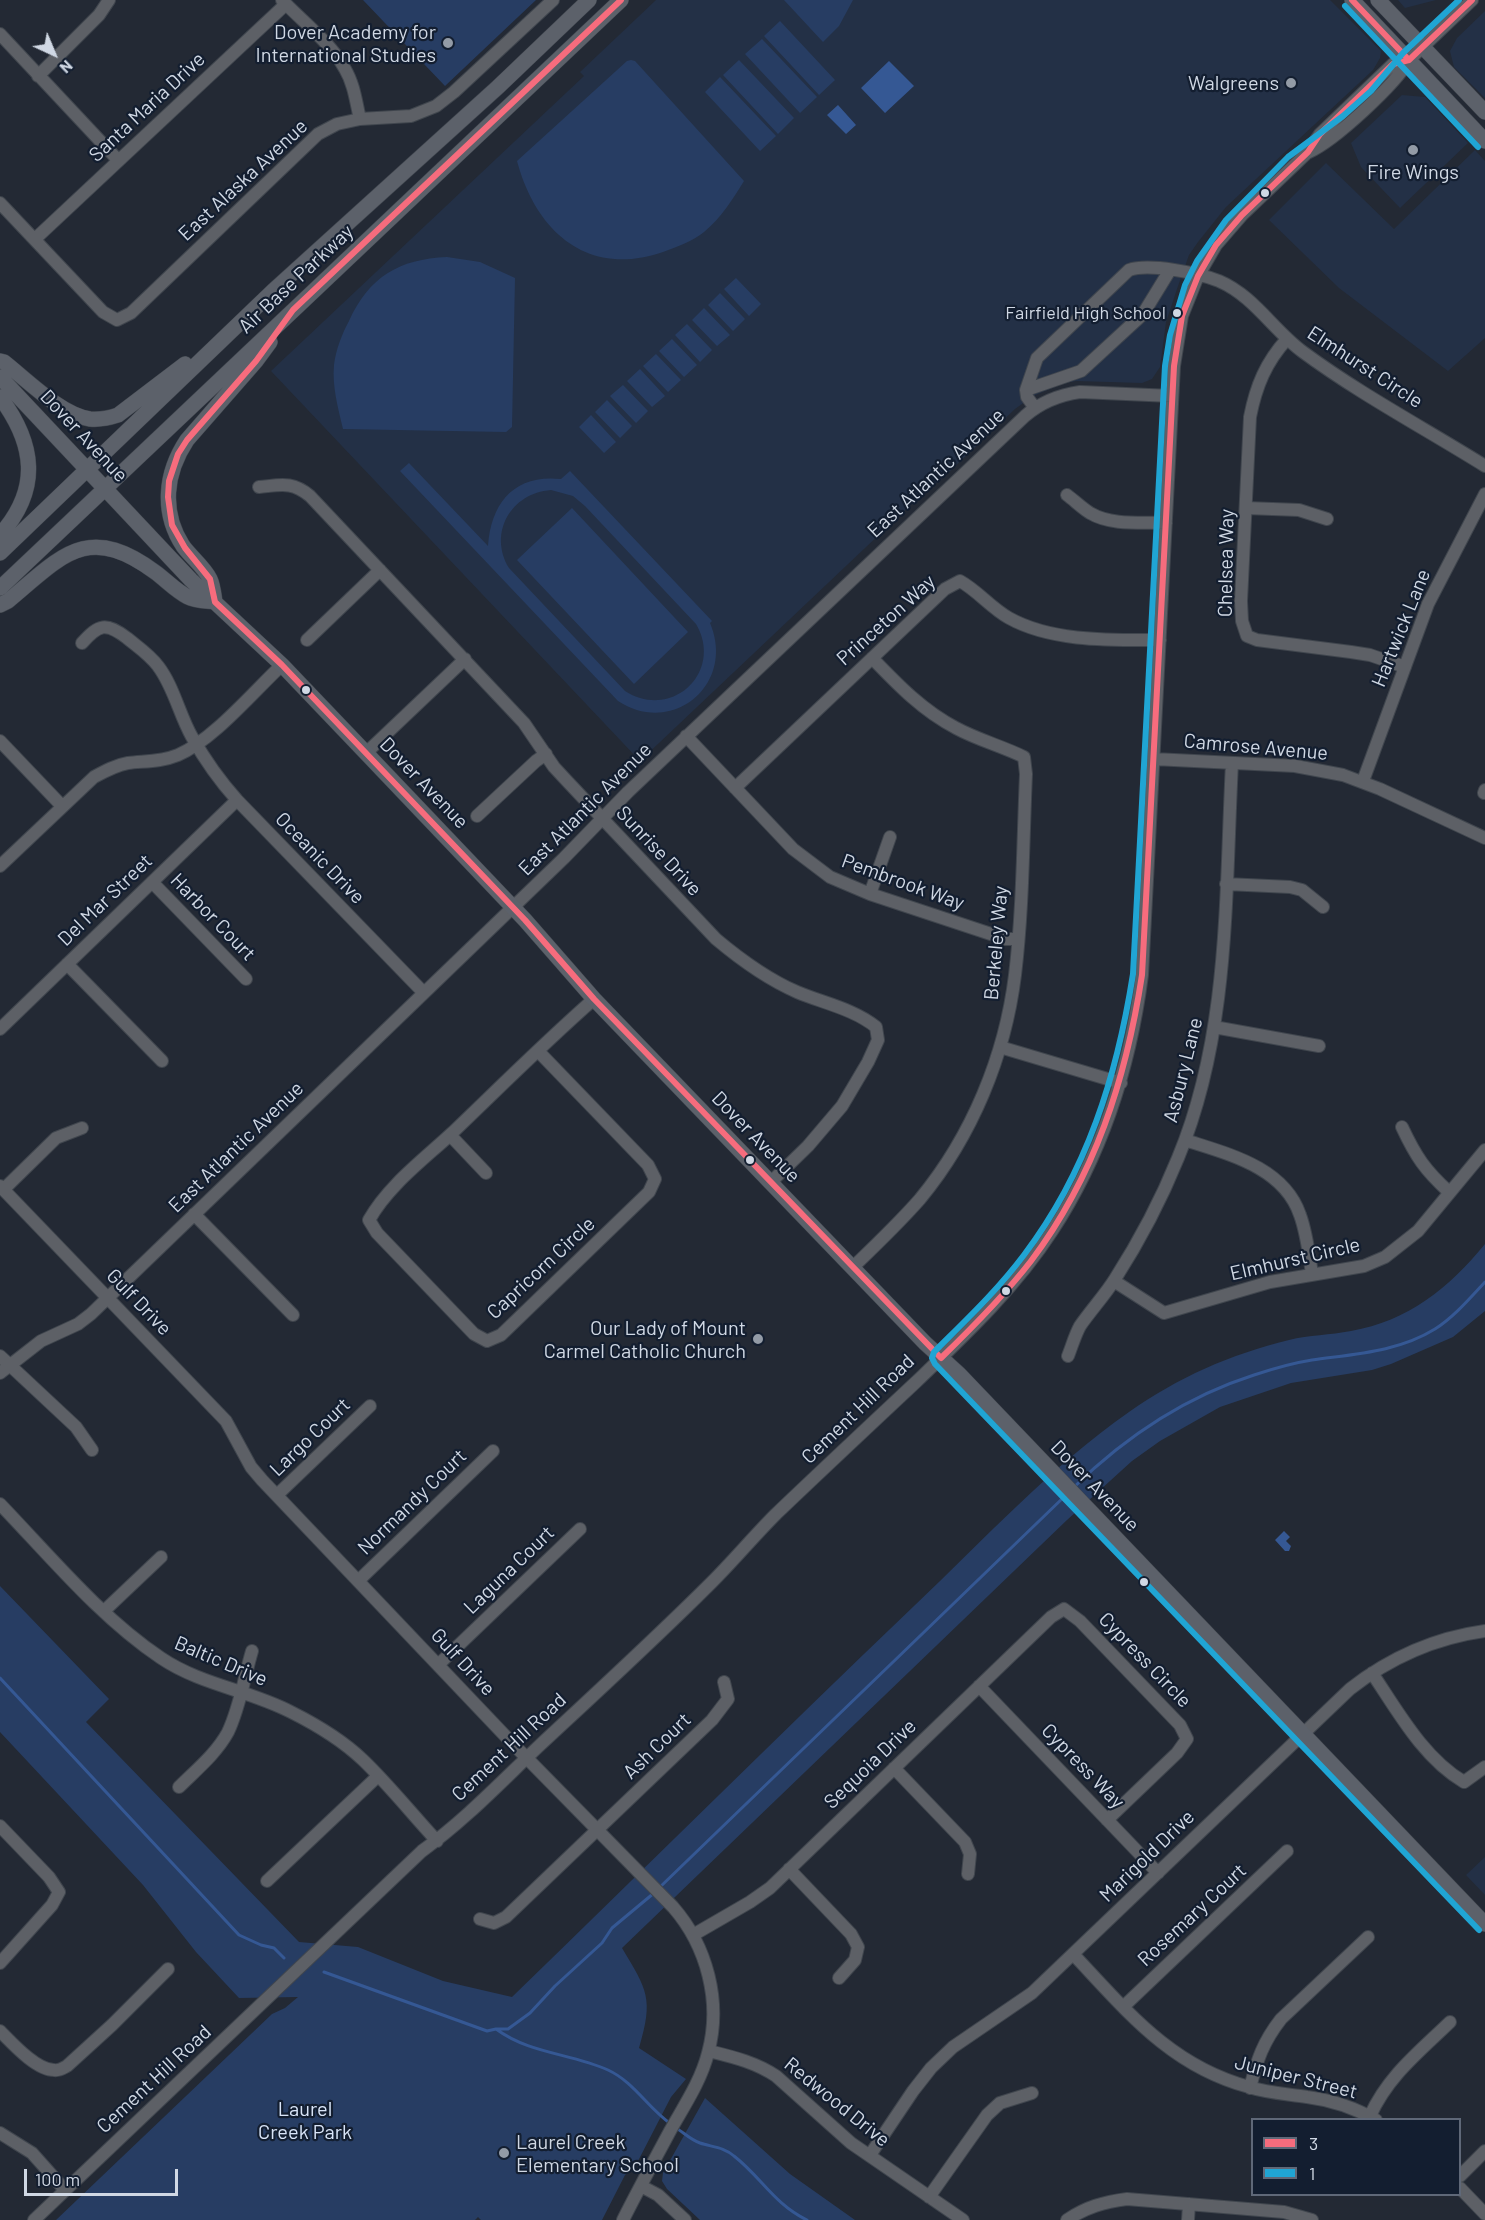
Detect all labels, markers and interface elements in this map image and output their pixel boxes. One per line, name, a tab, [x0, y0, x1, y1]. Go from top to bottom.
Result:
place label: Dover Academy for International Studies	[256, 20, 436, 67]
north arrow	[24, 24, 84, 84]
marker: Dover Academy for International Studies	[441, 36, 455, 50]
street label: Santa Maria Drive	[84, 47, 210, 167]
text: N	[56, 57, 77, 78]
place label: Walgreens	[1188, 71, 1279, 95]
marker: Walgreens	[1284, 76, 1298, 90]
street label: East Alaska Avenue	[174, 114, 312, 246]
marker: Fire Wings	[1406, 143, 1420, 157]
place label: Fire Wings	[1367, 160, 1459, 184]
unlabelled marker	[1259, 187, 1271, 199]
street label: Air Base Parkway	[234, 220, 358, 338]
place label: Fairfield High School	[1005, 302, 1166, 324]
marker: Fairfield High School	[1171, 307, 1183, 319]
street label: Elmhurst Circle	[1303, 321, 1427, 413]
street label: Dover Avenue	[35, 385, 133, 487]
street label: East Atlantic Avenue	[863, 403, 1009, 543]
street label: Chelsea Way	[1213, 509, 1239, 617]
street label: Hartwick Lane	[1366, 566, 1436, 690]
street label: Princeton Way	[832, 569, 940, 671]
unlabelled marker	[300, 684, 312, 696]
street label: Camrose Avenue	[1183, 729, 1329, 765]
street label: Dover Avenue	[375, 732, 473, 834]
street label: East Atlantic Avenue	[513, 737, 657, 881]
street label: Sunrise Drive	[611, 801, 707, 901]
street label: Oceanic Drive	[270, 807, 370, 909]
street label: Del Mar Street	[53, 849, 157, 951]
street label: Pembrook Way	[839, 849, 967, 915]
street label: Harbor Court	[165, 868, 261, 966]
street label: Berkeley Way	[979, 885, 1013, 1001]
street label: Asbury Lane	[1158, 1015, 1208, 1125]
street label: East Atlantic Avenue	[164, 1076, 308, 1218]
street label: Dover Avenue	[707, 1086, 805, 1188]
unlabelled marker	[744, 1154, 756, 1166]
street label: Capricorn Circle	[482, 1212, 600, 1324]
street label: Elmhurst Circle	[1228, 1232, 1362, 1286]
street label: Gulf Drive	[101, 1264, 177, 1340]
unlabelled marker	[1000, 1285, 1012, 1297]
place label: Our Lady of Mount Carmel Catholic Church	[544, 1316, 746, 1363]
marker: Our Lady of Mount Carmel Catholic Church	[751, 1332, 765, 1346]
street label: Cement Hill Road	[797, 1349, 919, 1469]
street label: Largo Court	[265, 1393, 355, 1481]
street label: Dover Avenue	[1046, 1435, 1144, 1537]
street label: Normandy Court	[353, 1444, 471, 1560]
street label: Laguna Court	[459, 1521, 559, 1619]
unlabelled marker	[1138, 1576, 1150, 1588]
street label: Cypress Circle	[1094, 1607, 1196, 1713]
street label: Gulf Drive	[426, 1623, 500, 1701]
street label: Baltic Drive	[171, 1631, 271, 1691]
street label: Cement Hill Road	[447, 1688, 571, 1806]
street label: Ash Court	[618, 1708, 696, 1784]
street label: Sequoia Drive	[819, 1714, 921, 1814]
street label: Cypress Way	[1037, 1718, 1129, 1814]
street label: Marigold Drive	[1095, 1805, 1199, 1907]
street label: Rosemary Court	[1133, 1859, 1251, 1971]
street label: Cement Hill Road	[92, 2020, 216, 2138]
street label: Juniper Street	[1232, 2050, 1360, 2104]
street label: Redwood Drive	[779, 2052, 895, 2152]
park label: Laurel Creek Park	[258, 2097, 352, 2144]
legend	[1251, 2118, 1461, 2196]
place label: Laurel Creek Elementary School	[516, 2130, 679, 2177]
text: 3	[1309, 2132, 1318, 2154]
marker: Laurel Creek Elementary School	[497, 2146, 511, 2160]
scale bar	[27, 2157, 182, 2195]
text: 1	[1309, 2162, 1315, 2184]
text: 100 m	[35, 2168, 80, 2190]

